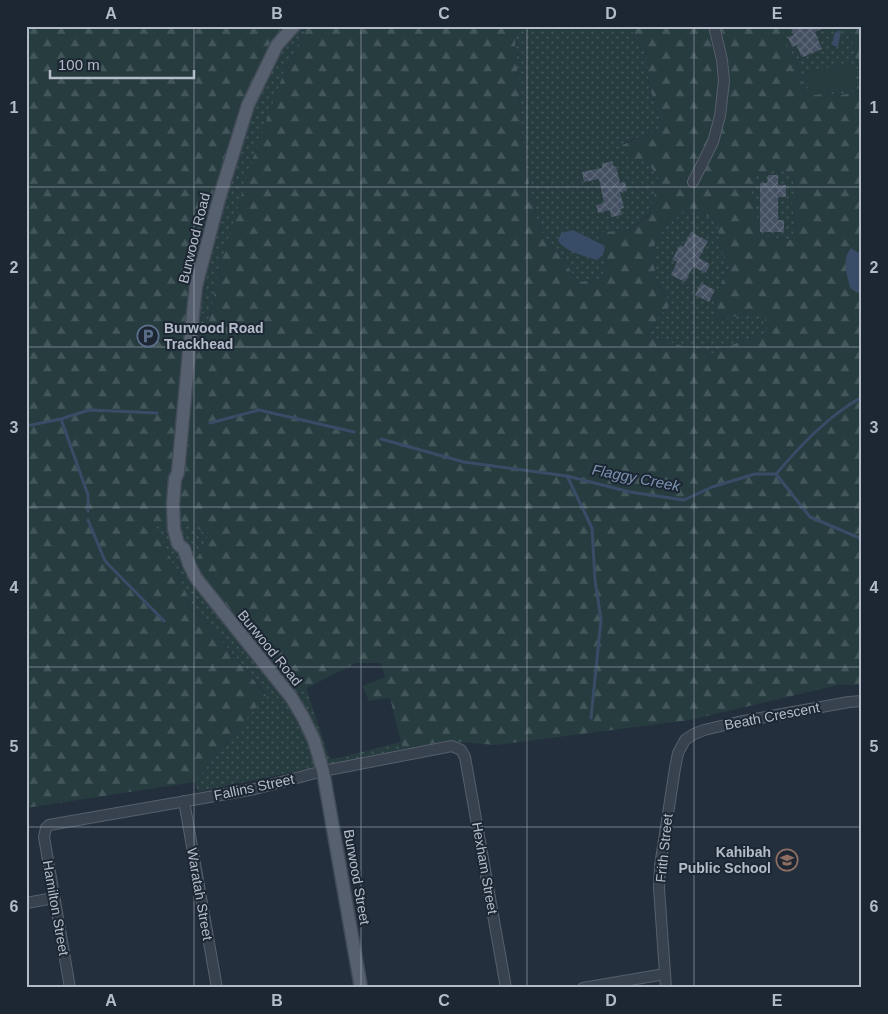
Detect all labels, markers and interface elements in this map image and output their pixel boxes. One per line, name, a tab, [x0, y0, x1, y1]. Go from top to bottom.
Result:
text: A	[105, 5, 117, 22]
text: B	[271, 5, 283, 22]
text: C	[438, 5, 450, 22]
text: D	[605, 5, 617, 22]
text: E	[772, 5, 783, 22]
scale bar	[50, 48, 194, 80]
text: 100 m	[58, 56, 100, 73]
text: 1	[10, 99, 19, 116]
text: 1	[870, 99, 879, 116]
street label: Burwood Road	[175, 191, 213, 285]
text: 2	[10, 259, 19, 276]
text: 2	[870, 259, 879, 276]
place label: Burwood Road Trackhead	[164, 320, 264, 352]
parking icon: Burwood Road Trackhead	[136, 324, 160, 348]
text: 3	[10, 419, 19, 436]
text: 3	[870, 419, 879, 436]
water label: Flaggy Creek	[591, 461, 683, 495]
text: 4	[10, 579, 19, 596]
text: 4	[870, 579, 879, 596]
street label: Burwood Road	[235, 607, 305, 689]
street label: Beath Crescent	[723, 699, 821, 733]
text: 5	[10, 738, 19, 755]
text: 5	[870, 738, 879, 755]
street label: Fallins Street	[212, 771, 296, 803]
street label: Frith Street	[652, 813, 676, 883]
street label: Hexham Street	[469, 821, 501, 915]
street label: Burwood Street	[341, 828, 373, 926]
place label: Kahibah Public School	[678, 844, 771, 876]
street label: Waratah Street	[184, 847, 216, 942]
school or university icon: Kahibah Public School	[775, 848, 799, 872]
street label: Hamilton Street	[40, 859, 72, 957]
text: 6	[10, 898, 19, 915]
text: 6	[870, 898, 879, 915]
text: A	[105, 992, 117, 1009]
text: B	[271, 992, 283, 1009]
text: C	[438, 992, 450, 1009]
text: D	[605, 992, 617, 1009]
text: E	[772, 992, 783, 1009]

